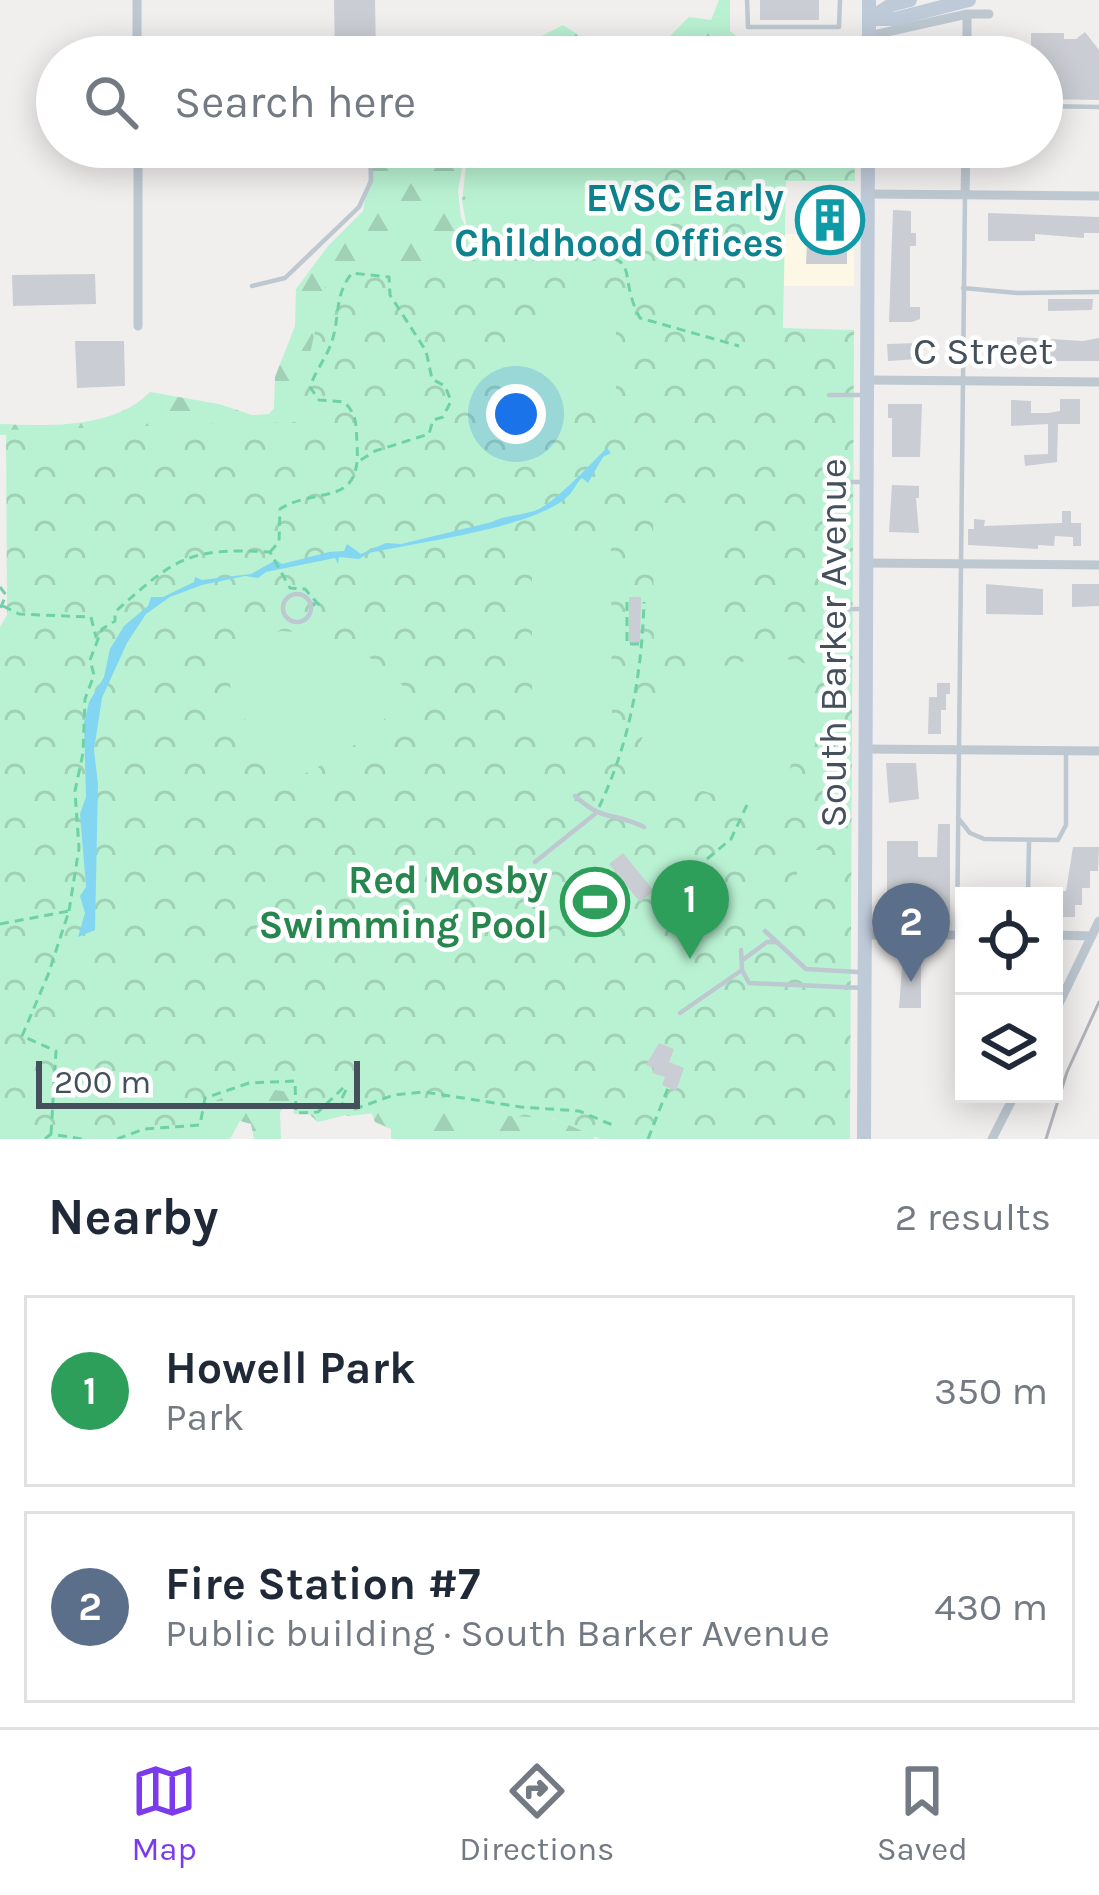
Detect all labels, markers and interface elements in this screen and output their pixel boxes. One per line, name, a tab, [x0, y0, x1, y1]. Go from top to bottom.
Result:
search box	[36, 36, 1063, 168]
icon: search	[78, 69, 144, 135]
text: Search here	[174, 76, 416, 128]
place label: EVSC Early Childhood Offices	[454, 175, 784, 266]
building icon: EVSC Early Childhood Offices	[795, 185, 865, 255]
street label: C Street	[913, 328, 1053, 374]
your location	[486, 384, 546, 444]
street label: South Barker Avenue	[810, 458, 856, 828]
place label: Red Mosby Swimming Pool	[258, 857, 548, 948]
pin: 1	[651, 860, 729, 959]
sports icon: Red Mosby Swimming Pool	[560, 867, 630, 937]
pin: 2	[872, 883, 950, 982]
map controls	[955, 887, 1063, 1103]
button: locate	[955, 887, 1063, 995]
button: layers	[955, 995, 1063, 1103]
scale bar	[36, 1055, 360, 1108]
text: 200 m	[54, 1063, 151, 1101]
text: Nearby	[48, 1187, 218, 1247]
text: 2 results	[895, 1194, 1051, 1240]
text: Howell Park	[165, 1342, 416, 1394]
text: 1	[83, 1368, 97, 1414]
text: 350 m	[934, 1368, 1048, 1414]
text: Park	[165, 1394, 244, 1440]
text: Fire Station #7	[165, 1558, 480, 1610]
text: 2	[78, 1584, 102, 1630]
text: 430 m	[934, 1584, 1048, 1630]
text: Public building · South Barker Avenue	[165, 1610, 830, 1656]
tab: Map	[131, 1758, 197, 1868]
tab: Directions	[459, 1758, 614, 1868]
tab: Saved	[877, 1758, 968, 1868]

